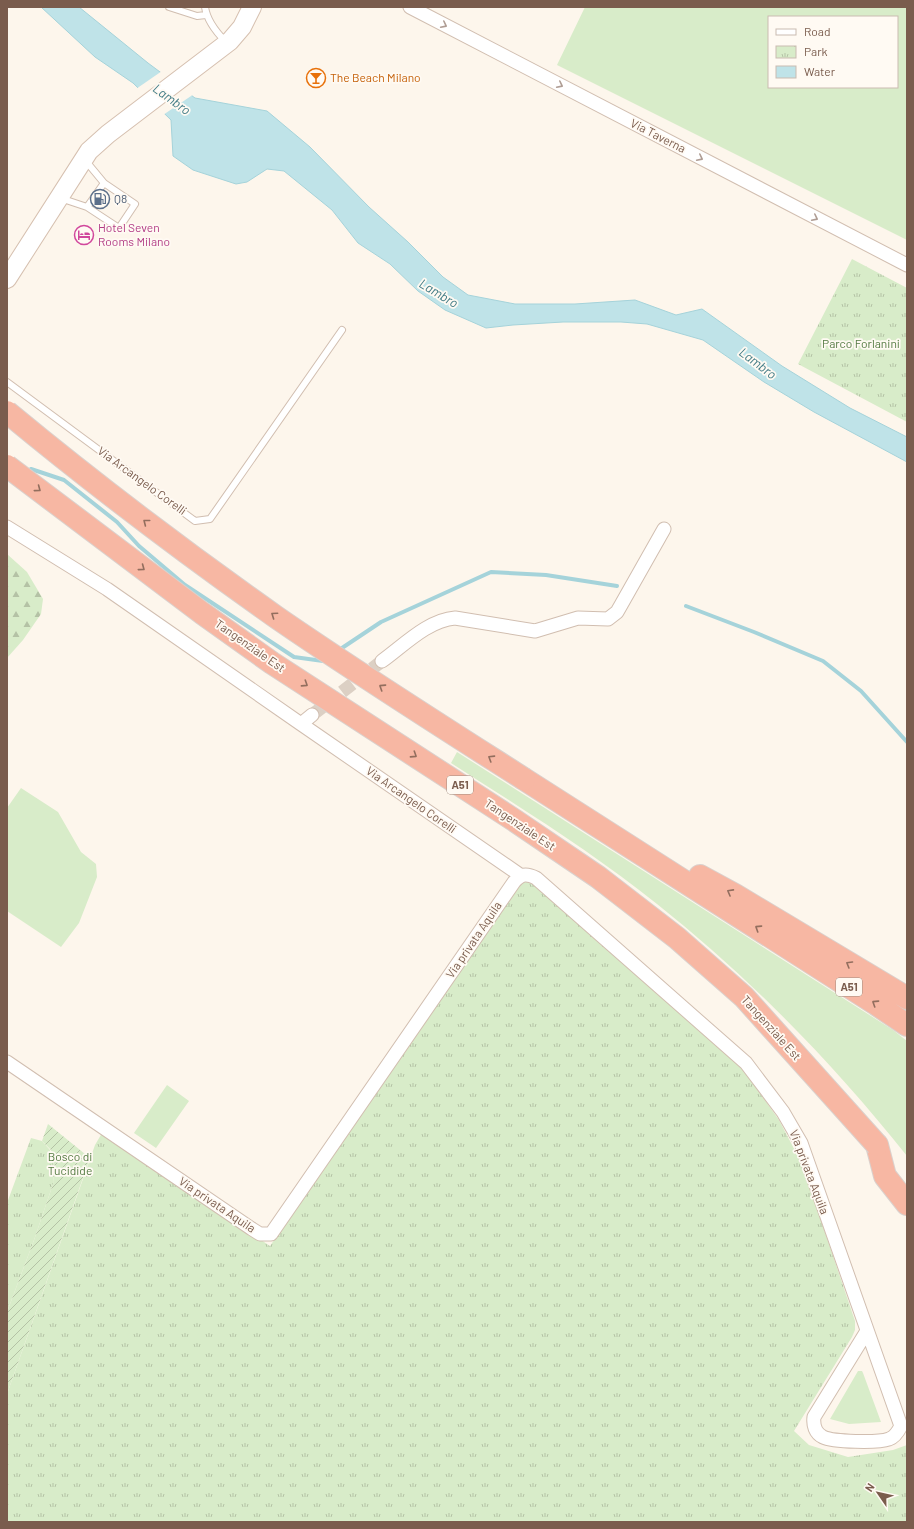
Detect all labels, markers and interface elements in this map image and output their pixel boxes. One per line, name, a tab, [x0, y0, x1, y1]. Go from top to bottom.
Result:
legend	[768, 16, 898, 88]
one-way arrow	[440, 20, 448, 28]
text: Road	[804, 24, 831, 38]
text: Park	[804, 44, 828, 58]
text: Water	[804, 64, 836, 78]
bar icon: The Beach Milano	[305, 67, 327, 89]
place label: The Beach Milano	[330, 70, 421, 84]
water label: Lambro	[150, 80, 194, 118]
one-way arrow	[556, 80, 563, 88]
street label: Via Taverna	[628, 115, 688, 155]
one-way arrow	[696, 153, 703, 160]
fuel station icon: Q8	[89, 188, 111, 210]
place label: Q8	[114, 191, 127, 205]
one-way arrow	[811, 213, 819, 220]
place label: Hotel Seven Rooms Milano	[98, 220, 170, 248]
hotel icon: Hotel Seven Rooms Milano	[73, 224, 95, 246]
water label: Lambro	[417, 275, 462, 311]
park label: Parco Forlanini	[822, 336, 900, 350]
water label: Lambro	[736, 344, 780, 382]
street label: Via Arcangelo Corelli	[95, 443, 190, 517]
one-way arrow	[34, 485, 41, 492]
one-way arrow	[143, 520, 150, 527]
one-way arrow	[138, 563, 145, 570]
one-way arrow	[271, 612, 278, 620]
street label: Tangenziale Est	[213, 616, 288, 674]
one-way arrow	[300, 679, 307, 686]
one-way arrow	[379, 684, 386, 692]
one-way arrow	[409, 750, 416, 757]
one-way arrow	[488, 755, 495, 763]
street label: Via Arcangelo Corelli	[364, 763, 459, 836]
road number: A51	[447, 776, 473, 794]
street label: Tangenziale Est	[483, 795, 558, 853]
one-way arrow	[727, 890, 734, 897]
street label: Via privata Aquila	[442, 899, 504, 980]
one-way arrow	[755, 926, 762, 933]
one-way arrow	[846, 961, 853, 968]
road number: A51	[836, 978, 862, 996]
street label: Tangenziale Est	[739, 992, 804, 1062]
one-way arrow	[872, 1000, 879, 1008]
street label: Via privata Aquila	[787, 1127, 832, 1216]
park label: Bosco di Tucidide	[48, 1149, 92, 1177]
street label: Via privata Aquila	[177, 1173, 258, 1235]
north arrow	[858, 1473, 898, 1513]
text: N	[862, 1480, 877, 1494]

